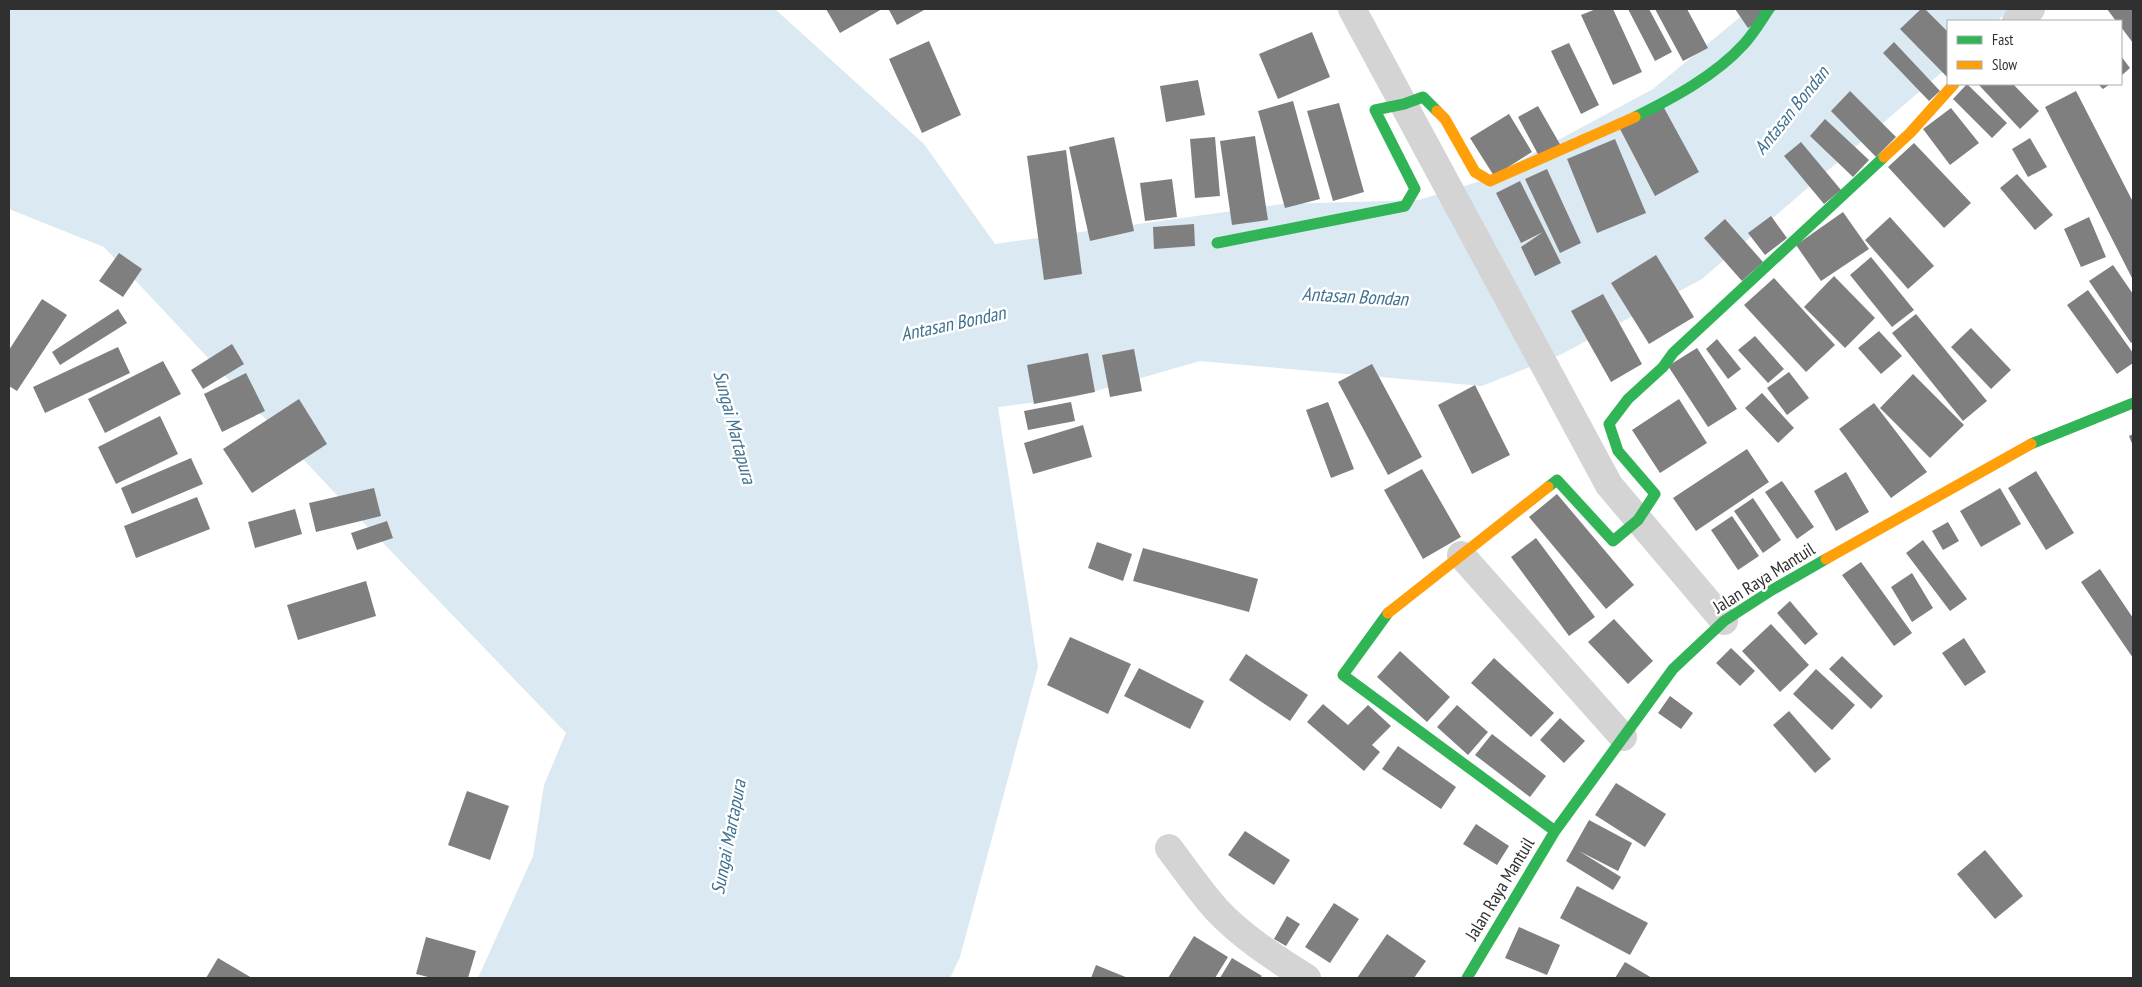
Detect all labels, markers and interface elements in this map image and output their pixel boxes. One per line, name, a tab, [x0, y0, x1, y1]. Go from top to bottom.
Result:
legend	[1947, 20, 2122, 85]
text: Fast	[1992, 30, 2013, 49]
text: Slow	[1992, 55, 2017, 74]
water label: Antasan Bondan	[1748, 60, 1835, 159]
water label: Antasan Bondan	[1301, 281, 1410, 311]
water label: Antasan Bondan	[899, 300, 1009, 346]
water label: Sungai Martapura	[708, 368, 762, 488]
street label: Jalan Raya Mantuil	[1708, 537, 1820, 619]
water label: Sungai Martapura	[705, 776, 751, 896]
street label: Jalan Raya Mantuil	[1459, 833, 1540, 945]

